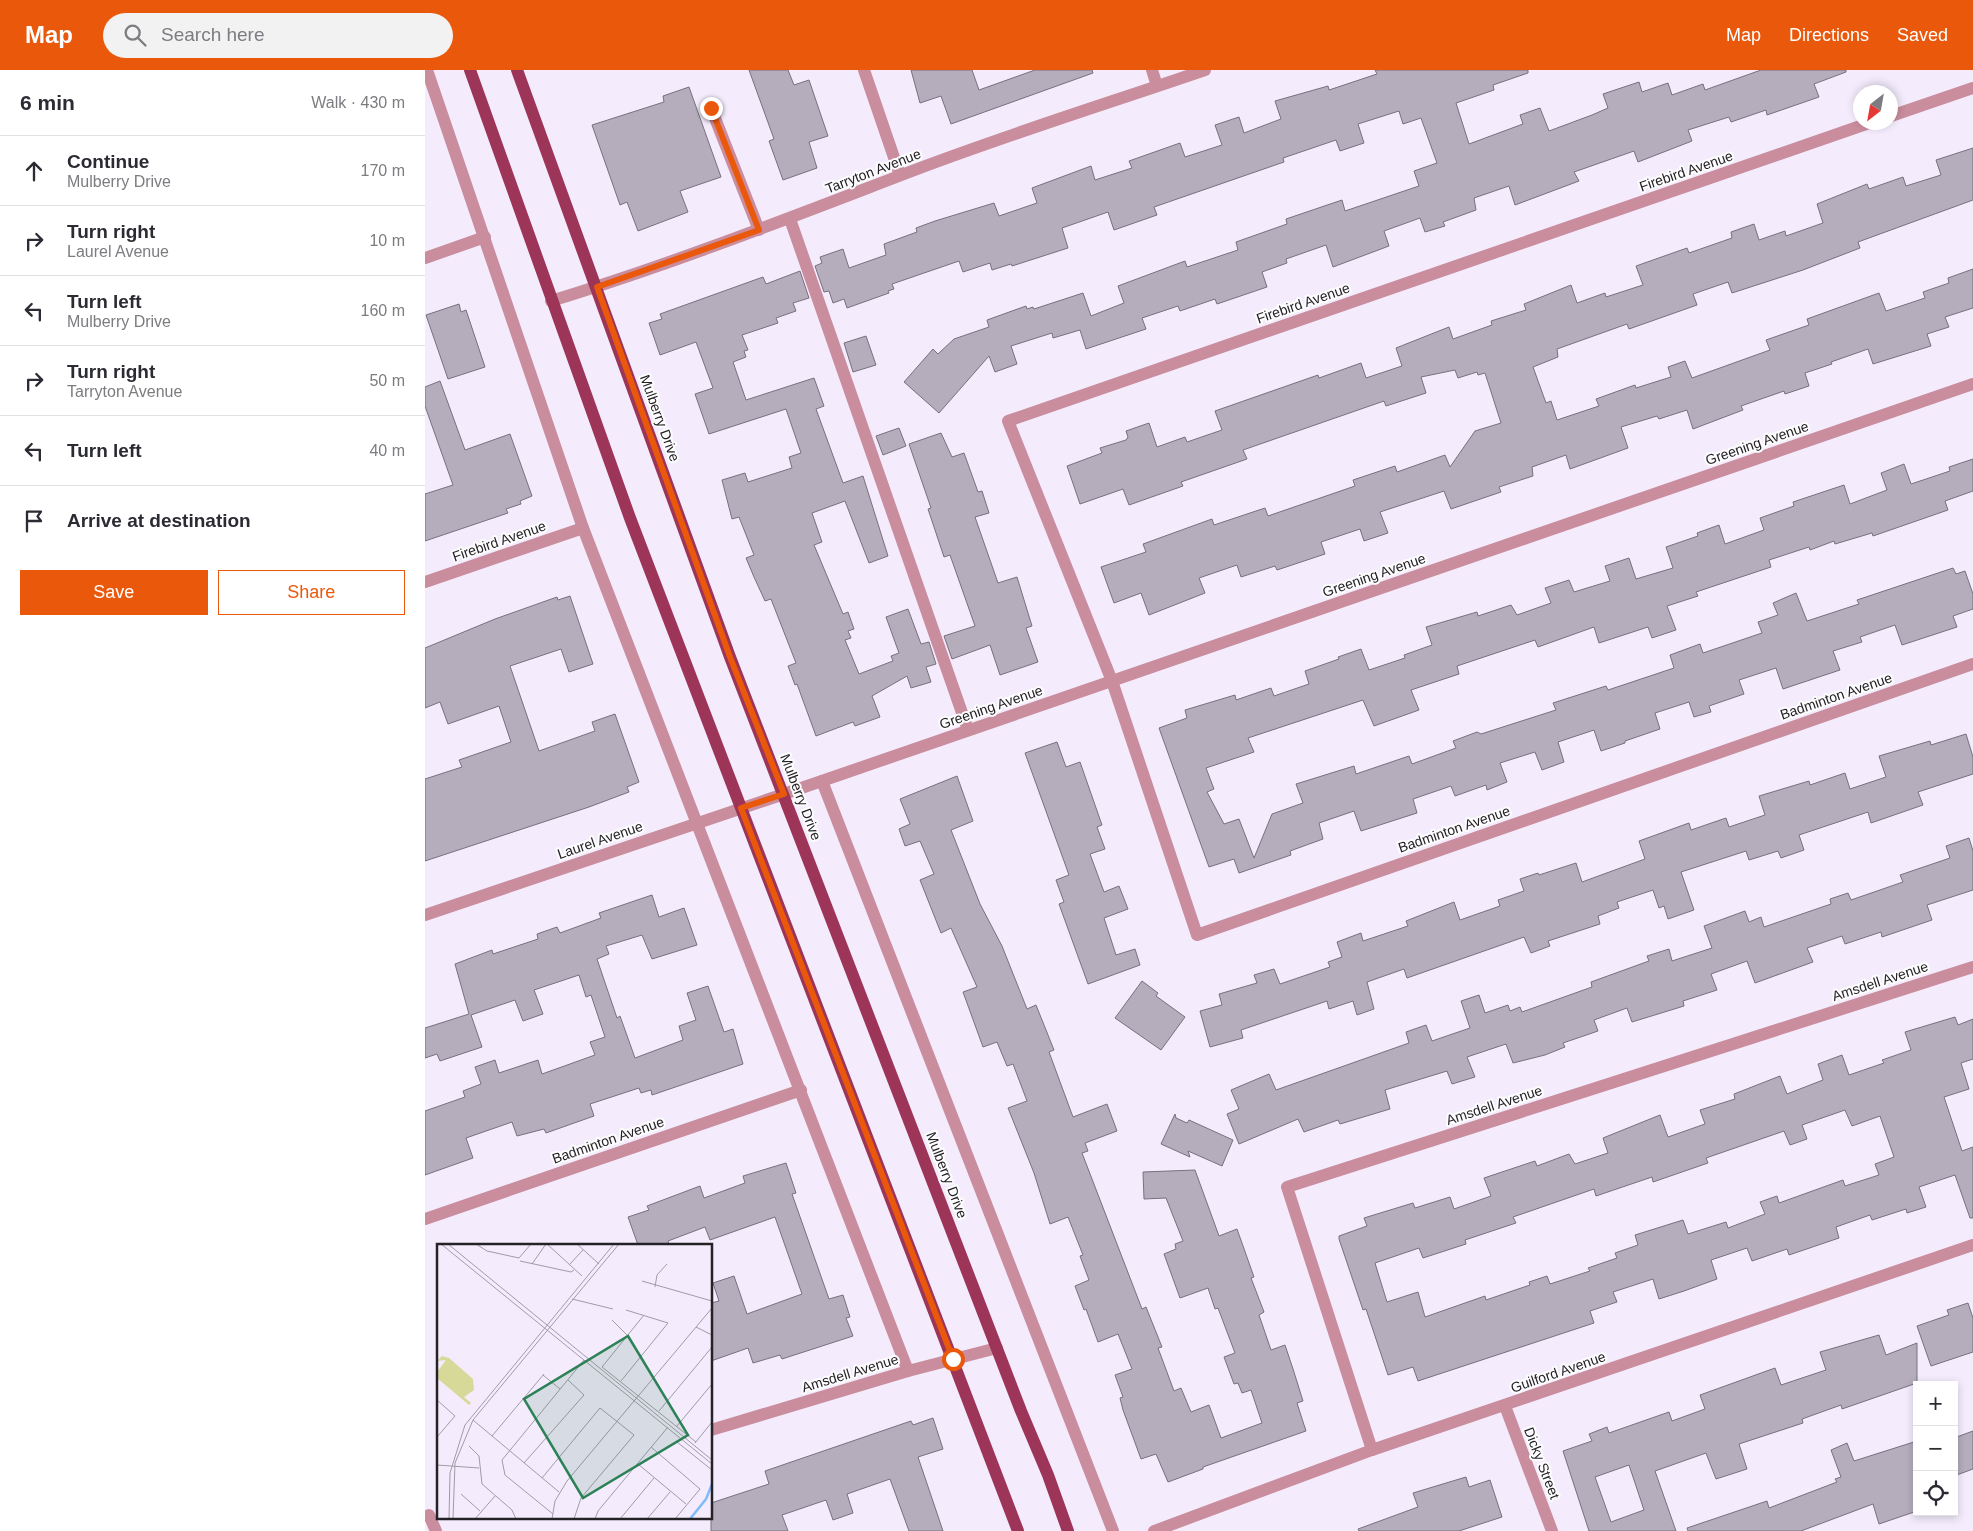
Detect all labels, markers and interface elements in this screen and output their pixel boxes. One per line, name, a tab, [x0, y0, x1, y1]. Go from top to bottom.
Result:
search box	[103, 13, 453, 58]
text: Map	[25, 21, 73, 48]
icon: search	[121, 21, 149, 49]
text: Search here	[161, 24, 265, 45]
text: Map	[1726, 25, 1761, 45]
text: Directions	[1789, 25, 1869, 45]
text: Saved	[1897, 25, 1948, 45]
north arrow	[1853, 85, 1898, 130]
text: 6 min	[20, 91, 75, 114]
text: Walk · 430 m	[311, 94, 405, 111]
route end	[700, 97, 723, 120]
street label: Tarryton Avenue	[823, 145, 923, 197]
street label: Firebird Avenue	[1637, 147, 1735, 194]
text: Continue	[67, 151, 149, 172]
icon: ahead	[20, 157, 48, 185]
text: 170 m	[361, 162, 405, 179]
text: Mulberry Drive	[67, 173, 171, 190]
text: Turn right	[67, 221, 155, 242]
icon: right	[20, 227, 48, 255]
text: 10 m	[369, 232, 405, 249]
text: Laurel Avenue	[67, 243, 169, 260]
street label: Firebird Avenue	[1254, 279, 1352, 326]
text: Turn left	[67, 291, 142, 312]
icon: left	[20, 297, 48, 325]
text: 160 m	[361, 302, 405, 319]
text: Mulberry Drive	[67, 313, 171, 330]
text: Turn right	[67, 361, 155, 382]
icon: right	[20, 367, 48, 395]
text: 50 m	[369, 372, 405, 389]
street label: Mulberry Drive	[637, 373, 683, 464]
text: Tarryton Avenue	[67, 383, 182, 400]
street label: Greening Avenue	[1703, 418, 1811, 468]
icon: left	[20, 437, 48, 465]
text: Turn left	[67, 440, 142, 461]
text: 40 m	[369, 442, 405, 459]
icon: arrive	[20, 507, 48, 535]
text: Arrive at destination	[67, 510, 251, 531]
street label: Firebird Avenue	[450, 517, 548, 564]
street label: Greening Avenue	[1320, 550, 1428, 600]
button: Save	[20, 570, 208, 615]
button: Share	[218, 570, 405, 615]
street label: Badminton Avenue	[1778, 669, 1894, 723]
street label: Greening Avenue	[937, 682, 1045, 732]
street label: Mulberry Drive	[777, 752, 825, 843]
street label: Badminton Avenue	[1396, 802, 1512, 856]
street label: Laurel Avenue	[555, 818, 645, 862]
street label: Amsdell Avenue	[1830, 958, 1930, 1004]
street label: Amsdell Avenue	[1444, 1082, 1544, 1128]
street label: Badminton Avenue	[550, 1113, 666, 1167]
street label: Mulberry Drive	[923, 1130, 971, 1221]
inset map	[437, 1244, 713, 1518]
route start	[942, 1348, 965, 1371]
street label: Guilford Avenue	[1508, 1348, 1608, 1396]
street label: Amsdell Avenue	[800, 1351, 900, 1395]
map controls	[1913, 1381, 1958, 1516]
button: +	[1913, 1381, 1958, 1426]
street label: Dicky Street	[1521, 1425, 1563, 1501]
button: −	[1913, 1426, 1958, 1471]
button: locate	[1913, 1471, 1958, 1516]

